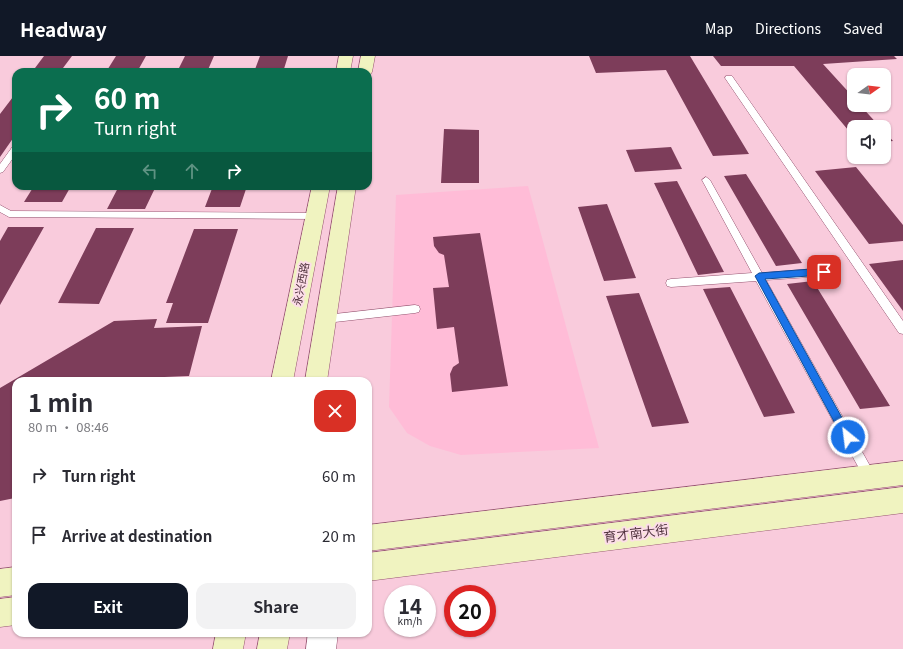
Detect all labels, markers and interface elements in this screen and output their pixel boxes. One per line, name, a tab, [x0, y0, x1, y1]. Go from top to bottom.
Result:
text: Headway	[20, 15, 107, 42]
text: Map	[705, 18, 733, 38]
text: Directions	[755, 18, 821, 38]
text: Saved	[843, 18, 883, 38]
north arrow	[847, 68, 891, 112]
map controls	[847, 68, 891, 164]
text: 60 m	[94, 77, 160, 117]
icon: right	[28, 84, 80, 136]
text: Turn right	[94, 114, 177, 140]
button: sound	[847, 120, 891, 164]
icon: left	[139, 160, 161, 182]
icon: ahead	[181, 160, 203, 182]
icon: right	[223, 160, 245, 182]
pin	[807, 255, 841, 289]
street label: 永兴西路	[288, 261, 312, 307]
icon: arrive	[813, 261, 835, 283]
text: 1 min	[28, 384, 93, 419]
button: close	[314, 390, 356, 432]
position arrow	[827, 416, 869, 458]
text: 80 m · 08:46	[28, 417, 109, 436]
icon: right	[28, 464, 50, 486]
text: Turn right	[62, 465, 136, 486]
text: 60 m	[322, 465, 356, 486]
street label: 育才南大街	[603, 519, 669, 546]
icon: arrive	[28, 524, 50, 546]
text: Arrive at destination	[62, 525, 212, 546]
text: 20 m	[322, 525, 356, 546]
button: Exit	[28, 583, 188, 629]
button: Share	[196, 583, 356, 629]
speed limit sign: 20	[444, 585, 496, 637]
text: 14	[398, 591, 422, 620]
text: km/h	[398, 613, 422, 628]

